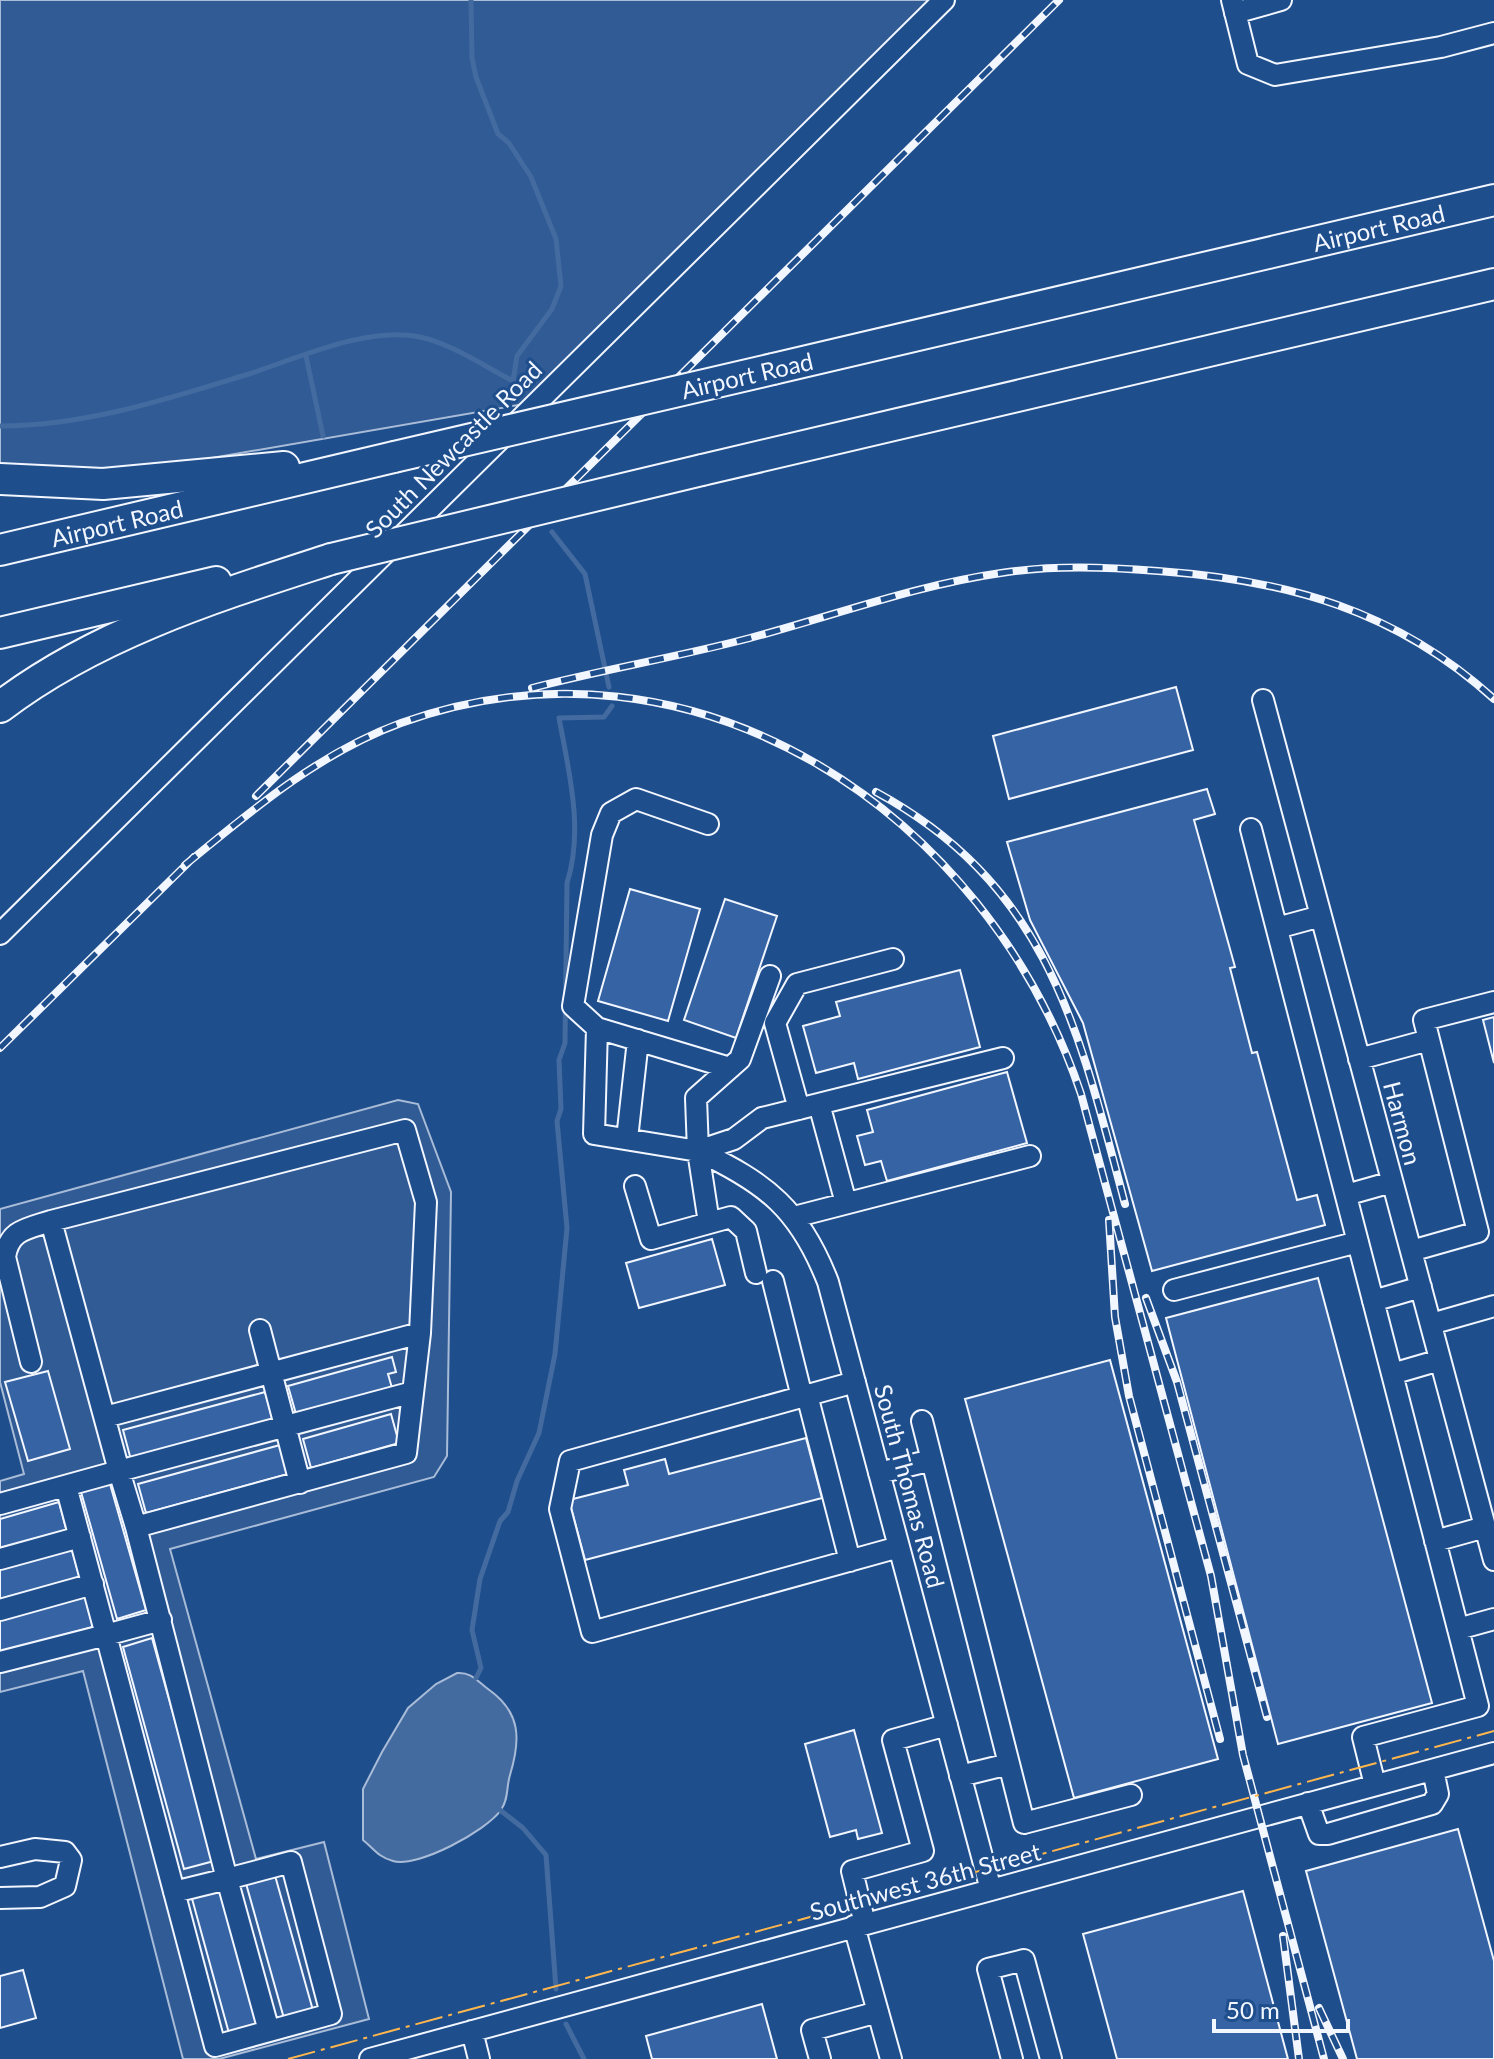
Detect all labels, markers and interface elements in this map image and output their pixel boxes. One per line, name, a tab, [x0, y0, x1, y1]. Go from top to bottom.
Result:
street label: Airport Road	[1310, 198, 1447, 257]
street label: Airport Road	[678, 346, 816, 404]
street label: South Newcastle Road	[359, 355, 547, 543]
street label: Airport Road	[48, 493, 186, 552]
street label: Harmon	[1378, 1078, 1428, 1168]
street label: South Thomas Road	[869, 1381, 951, 1591]
street label: Southwest 36th Street	[807, 1836, 1044, 1926]
scale bar	[1214, 1983, 1348, 2033]
text: 50 m	[1226, 1995, 1280, 2024]

